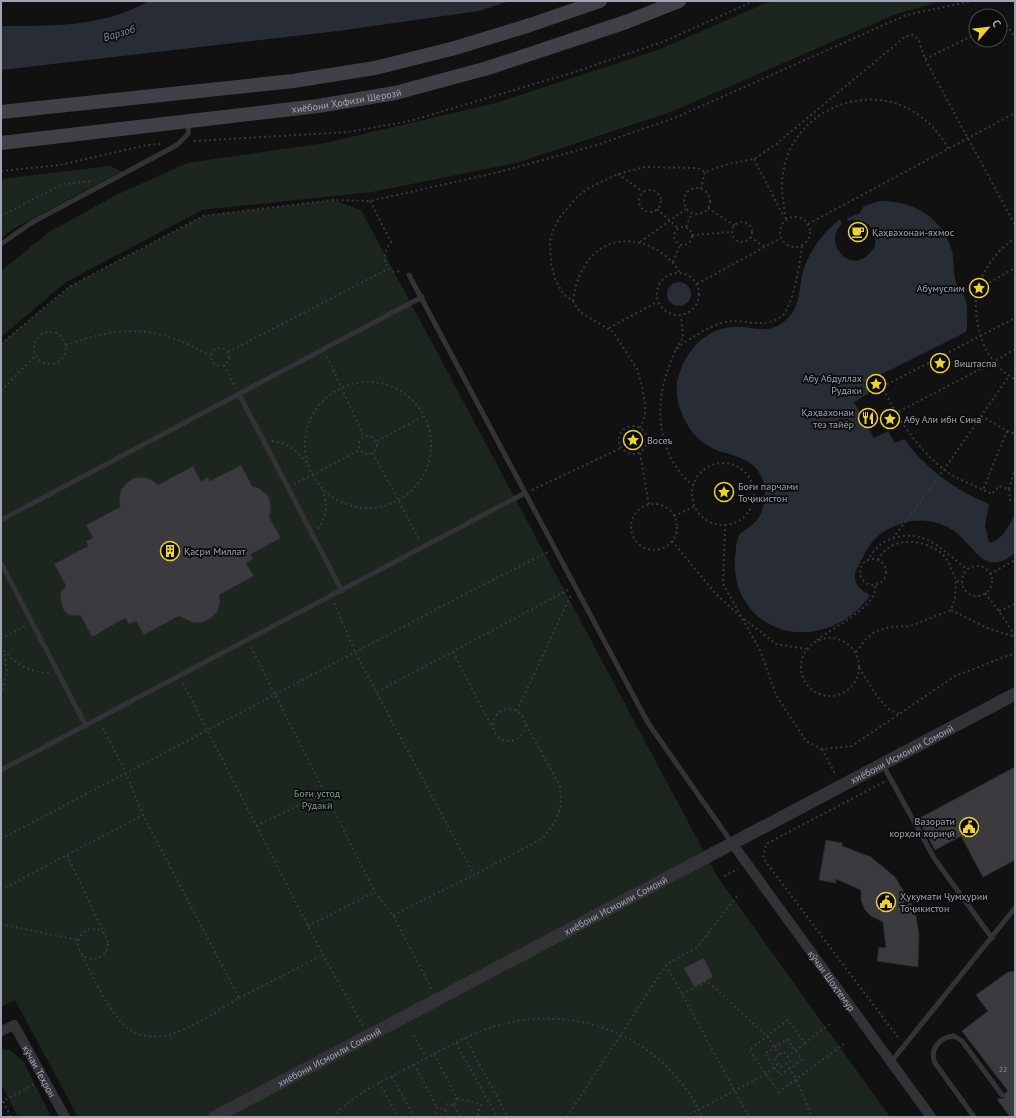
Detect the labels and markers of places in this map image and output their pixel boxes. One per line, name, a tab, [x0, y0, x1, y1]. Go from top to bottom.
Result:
cafe icon: Қаҳвахонаи-яхмос	[847, 221, 869, 243]
place label: Қаҳвахонаи-яхмос	[872, 226, 955, 239]
place icon: Абумуслим	[968, 277, 990, 299]
place label: Абумуслим	[917, 282, 965, 295]
place icon: Виштаспа	[929, 352, 951, 374]
place label: Виштаспа	[954, 357, 996, 370]
place label: Абу Абдуллах Рудаки	[803, 372, 862, 397]
place icon: Абу Абдуллах Рудаки	[865, 373, 887, 395]
place label: Қаҳвахонаи тез тайёр	[802, 406, 854, 431]
restaurant icon: Қаҳвахонаи тез тайёр	[857, 407, 879, 429]
place icon: Абу Али ибн Сина	[879, 408, 901, 430]
place label: Абу Али ибн Сина	[904, 413, 981, 426]
place icon: Восеъ	[622, 429, 644, 451]
place label: Восеъ	[647, 434, 673, 447]
place label: Боғи парчами Тоҷикистон	[738, 480, 798, 505]
place icon: Боғи парчами Тоҷикистон	[713, 481, 735, 503]
building icon: Қасри Миллат	[159, 540, 181, 562]
place label: Қасри Миллат	[184, 545, 246, 558]
place label: Вазорати корҳои хориҷӣ	[889, 815, 955, 840]
public building icon: Вазорати корҳои хориҷӣ	[958, 816, 980, 838]
place label: Ҳукумати Ҷумҳурии Тоҷикистон	[900, 890, 988, 915]
public building icon: Ҳукумати Ҷумҳурии Тоҷикистон	[875, 891, 897, 913]

